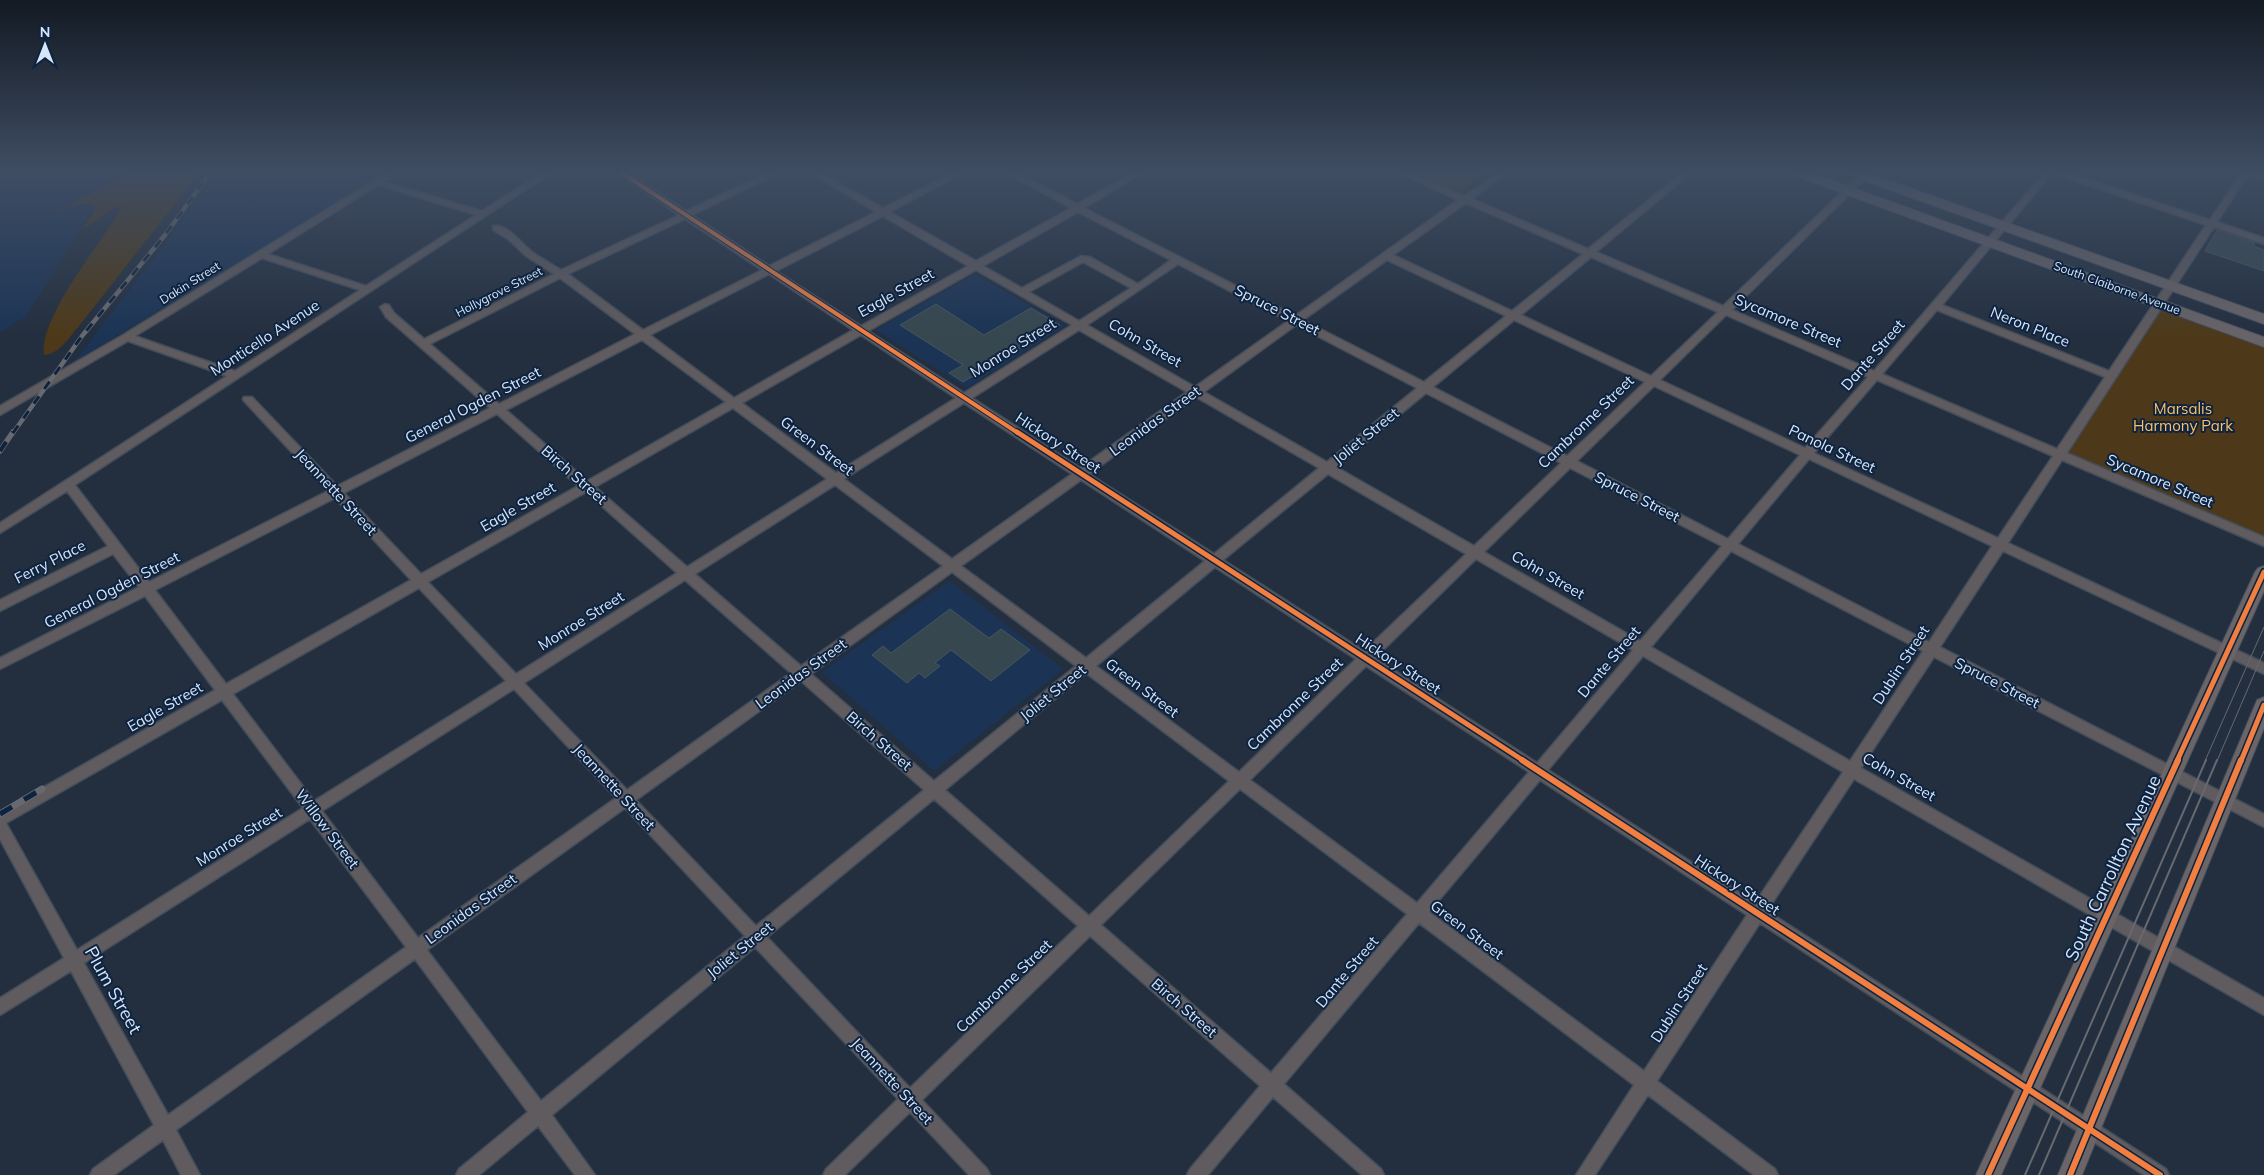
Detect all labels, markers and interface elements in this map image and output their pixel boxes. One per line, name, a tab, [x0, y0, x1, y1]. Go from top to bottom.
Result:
north arrow	[20, 20, 70, 70]
text: N	[40, 23, 50, 41]
street label: Dakin Street	[157, 258, 223, 307]
street label: South Claiborne Avenue	[2052, 258, 2183, 317]
street label: Hollygrove Street	[453, 263, 545, 320]
street label: Eagle Street	[854, 264, 937, 321]
street label: Spruce Street	[1231, 280, 1323, 339]
street label: Sycamore Street	[1732, 290, 1844, 352]
street label: Monticello Avenue	[207, 295, 323, 380]
street label: Neron Place	[1988, 302, 2073, 351]
street label: Monroe Street	[966, 314, 1059, 382]
street label: Cohn Street	[1105, 314, 1185, 371]
street label: Dante Street	[1837, 315, 1909, 394]
street label: General Ogden Street	[402, 362, 544, 447]
street label: Cambronne Street	[1534, 371, 1638, 472]
street label: Leonidas Street	[1105, 381, 1204, 460]
park label: Marsalis Harmony Park	[2133, 399, 2233, 435]
street label: Joliet Street	[1329, 403, 1403, 468]
street label: Hickory Street	[1012, 408, 1104, 477]
street label: Green Street	[777, 412, 858, 479]
street label: Panola Street	[1786, 420, 1879, 477]
street label: Birch Street	[538, 441, 611, 508]
street label: Jeannette Street	[291, 444, 381, 539]
street label: Sycamore Street	[2104, 450, 2216, 512]
street label: Spruce Street	[1591, 467, 1683, 526]
street label: Eagle Street	[477, 477, 559, 536]
street label: Ferry Place	[11, 536, 89, 588]
street label: Cohn Street	[1508, 546, 1588, 603]
street label: General Ogden Street	[41, 547, 183, 632]
street label: Monroe Street	[534, 587, 627, 655]
street label: Dante Street	[1573, 622, 1644, 701]
street label: Dublin Street	[1868, 622, 1933, 708]
street label: Hickory Street	[1352, 629, 1444, 698]
street label: Leonidas Street	[751, 634, 850, 713]
street label: Cambronne Street	[1243, 653, 1347, 754]
street label: Spruce Street	[1951, 653, 2043, 712]
street label: Green Street	[1102, 654, 1183, 721]
street label: Joliet Street	[1016, 660, 1090, 725]
street label: Eagle Street	[124, 677, 206, 736]
street label: Birch Street	[843, 707, 916, 774]
street label: Jeannette Street	[569, 739, 659, 834]
street label: Cohn Street	[1859, 748, 1939, 805]
street label: South Carrollton Avenue	[2059, 771, 2166, 964]
street label: Willow Street	[291, 785, 363, 872]
street label: Monroe Street	[192, 803, 285, 871]
street label: Hickory Street	[1691, 850, 1783, 919]
street label: Leonidas Street	[421, 869, 520, 948]
street label: Green Street	[1427, 896, 1508, 963]
street label: Joliet Street	[703, 917, 777, 982]
street label: Dante Street	[1311, 932, 1382, 1011]
street label: Cambronne Street	[952, 935, 1056, 1036]
street label: Plum Street	[80, 942, 147, 1038]
street label: Dublin Street	[1646, 960, 1711, 1046]
street label: Birch Street	[1148, 974, 1221, 1041]
street label: Jeannette Street	[847, 1033, 937, 1128]

